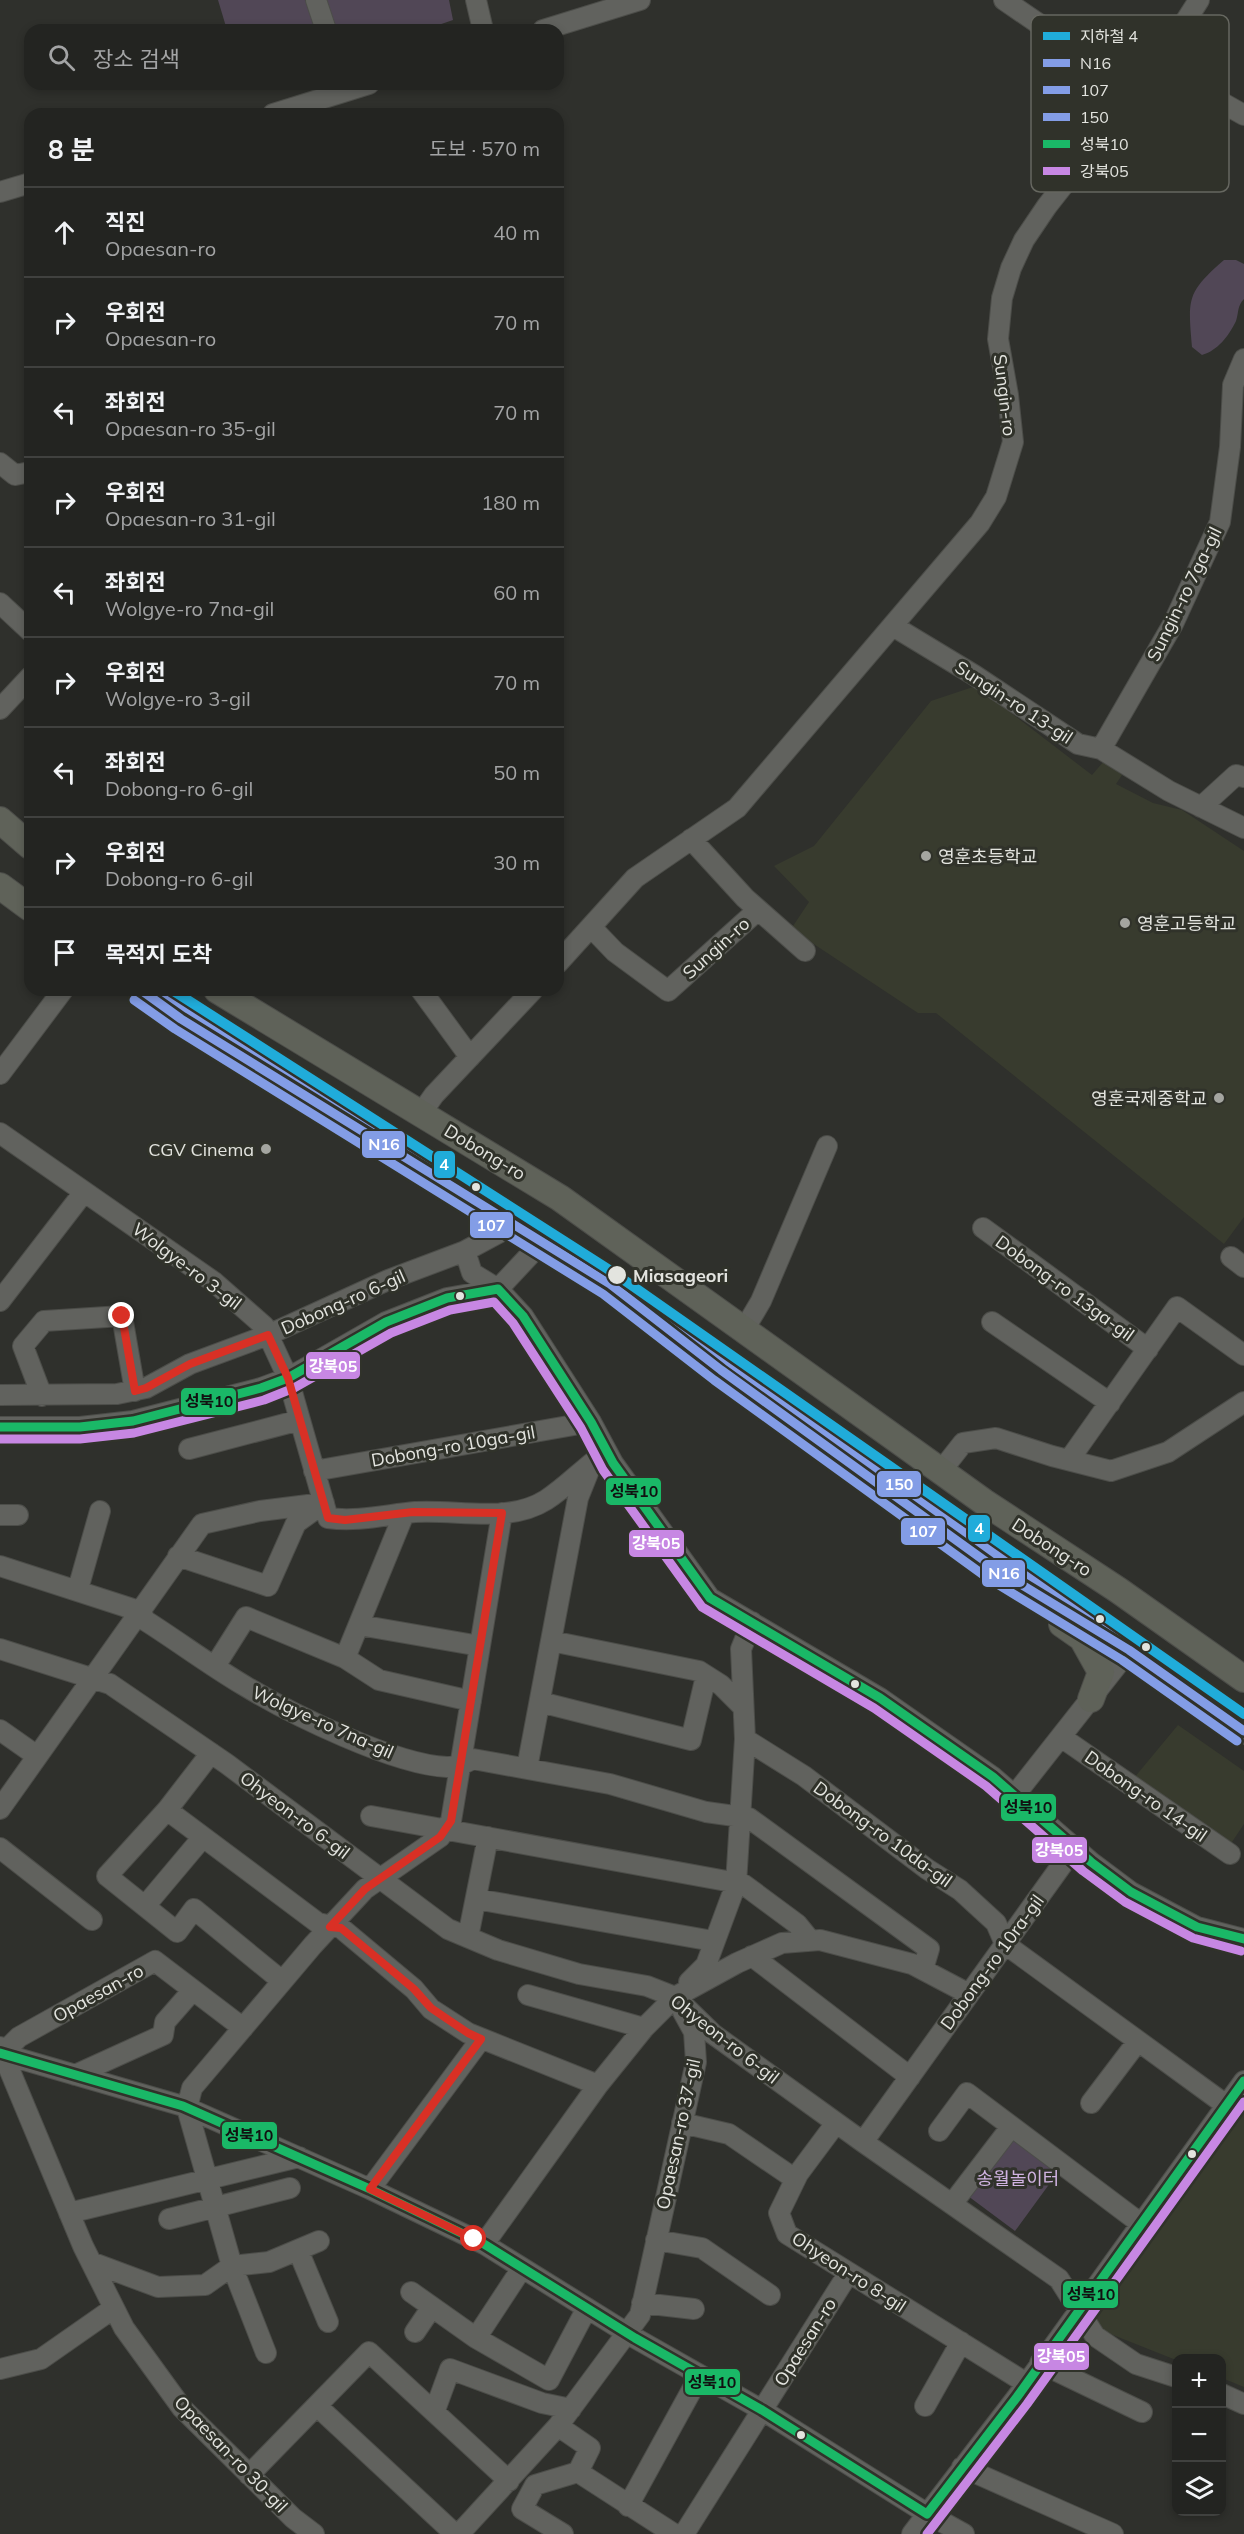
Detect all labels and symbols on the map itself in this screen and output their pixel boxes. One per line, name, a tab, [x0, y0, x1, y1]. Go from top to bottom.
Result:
legend	[1031, 15, 1229, 192]
text: 지하철 4	[1080, 26, 1138, 46]
text: N16	[1080, 53, 1111, 73]
text: 107	[1080, 80, 1109, 100]
text: 150	[1080, 107, 1109, 127]
text: 성북10	[1080, 134, 1129, 154]
text: 강북05	[1080, 161, 1129, 181]
street label: Sungin-ro	[989, 353, 1021, 437]
street label: Sungin-ro 7ga-gil	[1141, 523, 1227, 665]
street label: Sungin-ro 13-gil	[951, 655, 1077, 749]
place label: 영훈초등학교	[938, 845, 1037, 868]
marker: 영훈초등학교	[919, 849, 933, 863]
street label: Sungin-ro	[678, 912, 754, 984]
place label: 영훈고등학교	[1137, 912, 1236, 935]
marker: 영훈고등학교	[1118, 916, 1132, 930]
place label: 영훈국제중학교	[1091, 1087, 1207, 1110]
marker: 영훈국제중학교	[1212, 1091, 1226, 1105]
street label: Dobong-ro	[440, 1119, 530, 1185]
line badge: N16	[361, 1130, 406, 1159]
text: N16	[368, 1134, 400, 1154]
place label: CGV Cinema	[148, 1138, 254, 1161]
marker: CGV Cinema	[259, 1142, 273, 1156]
line badge: 4	[433, 1150, 456, 1179]
text: 4	[439, 1154, 449, 1174]
unlabelled marker	[470, 1181, 482, 1193]
line badge: 107	[469, 1211, 514, 1239]
text: 107	[477, 1215, 505, 1235]
street label: Wolgye-ro 3-gil	[128, 1217, 246, 1315]
street label: Dobong-ro 13ga-gil	[991, 1230, 1139, 1346]
street label: Dobong-ro 6-gil	[277, 1264, 409, 1340]
marker: Miasageori	[606, 1264, 628, 1286]
place label: Miasageori	[633, 1264, 728, 1287]
unlabelled marker	[454, 1290, 466, 1302]
route end	[108, 1302, 134, 1328]
line badge: 강북05	[305, 1351, 361, 1380]
text: 강북05	[309, 1356, 358, 1376]
line badge: 성북10	[180, 1387, 237, 1416]
text: 성북10	[185, 1391, 233, 1411]
street label: Dobong-ro 10ga-gil	[369, 1420, 537, 1472]
line badge: 150	[876, 1470, 922, 1498]
text: 150	[885, 1474, 913, 1494]
line badge: 성북10	[605, 1477, 662, 1506]
text: 성북10	[610, 1481, 658, 1501]
street label: Dobong-ro	[1008, 1513, 1096, 1581]
line badge: 4	[967, 1514, 991, 1543]
line badge: 107	[900, 1517, 946, 1546]
text: 4	[974, 1518, 984, 1538]
text: 107	[909, 1521, 937, 1541]
line badge: 강북05	[628, 1529, 685, 1558]
text: 강북05	[632, 1533, 681, 1553]
line badge: N16	[981, 1559, 1026, 1588]
text: N16	[988, 1563, 1020, 1583]
unlabelled marker	[1094, 1613, 1106, 1625]
unlabelled marker	[1140, 1641, 1152, 1653]
unlabelled marker	[849, 1678, 861, 1690]
street label: Wolgye-ro 7na-gil	[249, 1680, 397, 1764]
street label: Dobong-ro 14-gil	[1080, 1745, 1212, 1847]
street label: Ohyeon-ro 6-gil	[235, 1766, 355, 1864]
street label: Dobong-ro 10da-gil	[809, 1776, 957, 1892]
line badge: 성북10	[1000, 1793, 1057, 1822]
text: 성북10	[1004, 1797, 1052, 1817]
line badge: 강북05	[1031, 1836, 1088, 1864]
text: 강북05	[1035, 1840, 1084, 1860]
street label: Dobong-ro 10ra-gil	[935, 1890, 1049, 2034]
street label: Opaesan-ro	[49, 1959, 147, 2027]
street label: Ohyeon-ro 6-gil	[666, 1989, 784, 2089]
street label: Opaesan-ro 37-gil	[651, 2056, 705, 2212]
line badge: 성북10	[221, 2121, 278, 2150]
text: 성북10	[225, 2125, 273, 2145]
unlabelled marker	[1186, 2148, 1198, 2160]
park label: 송월놀이터	[977, 2167, 1059, 2190]
route start	[460, 2225, 486, 2251]
street label: Ohyeon-ro 8-gil	[788, 2226, 910, 2318]
line badge: 성북10	[1062, 2280, 1119, 2309]
text: 성북10	[1067, 2284, 1115, 2304]
street label: Opaesan-ro	[769, 2294, 841, 2390]
line badge: 강북05	[1033, 2342, 1090, 2371]
text: 강북05	[1037, 2346, 1086, 2366]
line badge: 성북10	[684, 2368, 741, 2396]
text: 성북10	[688, 2372, 736, 2392]
street label: Opaesan-ro 30-gil	[169, 2391, 293, 2517]
unlabelled marker	[795, 2429, 807, 2441]

